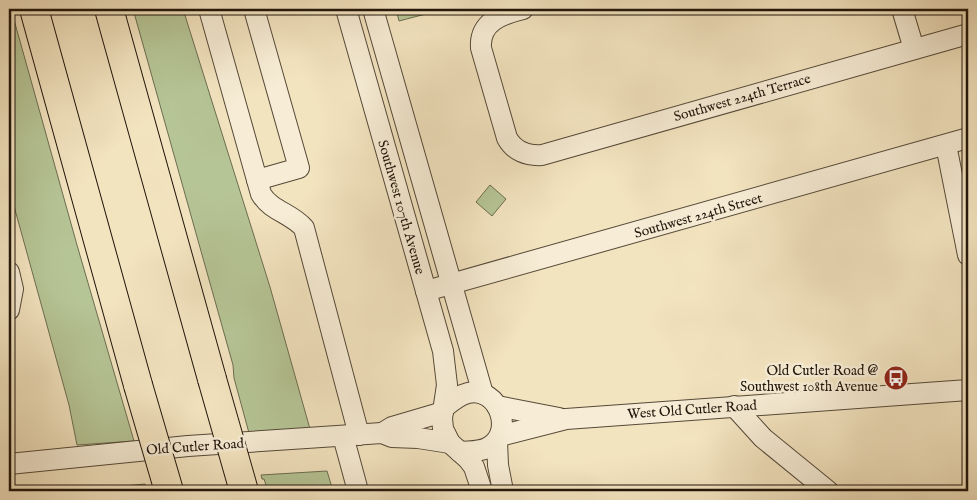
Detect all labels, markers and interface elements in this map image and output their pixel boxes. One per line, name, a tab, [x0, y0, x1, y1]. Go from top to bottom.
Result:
street label: Southwest 224th Terrace	[672, 70, 813, 126]
street label: Southwest 107th Avenue	[373, 138, 429, 277]
street label: Southwest 224th Street	[632, 189, 765, 243]
place label: Old Cutler Road @ Southwest 108th Avenue	[740, 362, 879, 396]
bus stop icon: Old Cutler Road @ Southwest 108th Avenue	[883, 365, 909, 391]
street label: West Old Cutler Road	[627, 396, 758, 424]
street label: Old Cutler Road	[146, 435, 245, 459]

